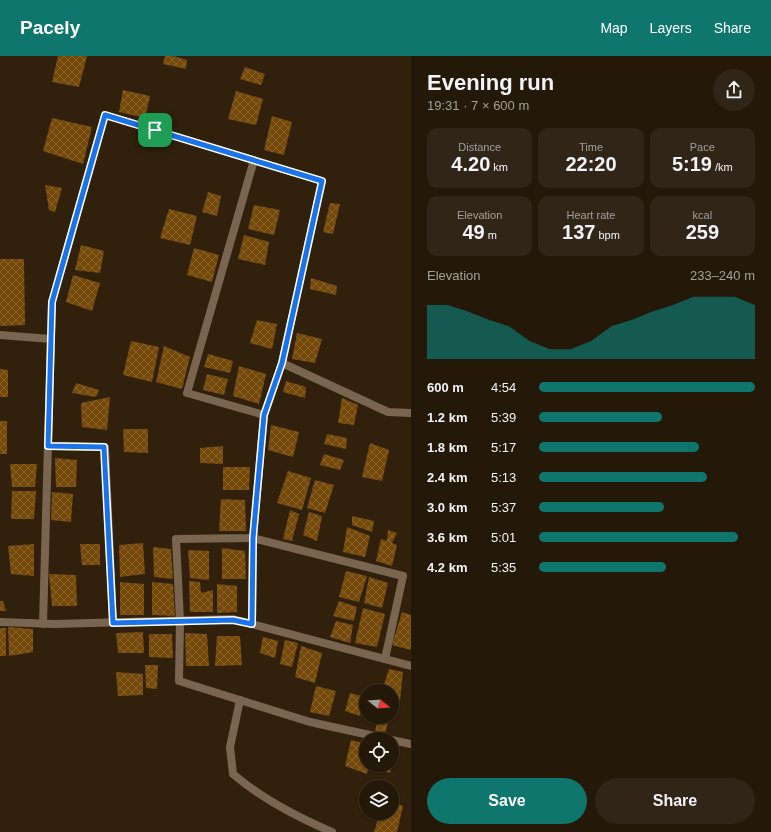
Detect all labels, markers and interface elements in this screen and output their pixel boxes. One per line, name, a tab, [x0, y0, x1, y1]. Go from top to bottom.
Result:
text: Pacely	[20, 17, 80, 38]
text: Map	[600, 20, 628, 36]
text: Layers	[650, 20, 692, 36]
text: Share	[714, 20, 751, 36]
button: share	[713, 69, 755, 111]
text: Evening run	[427, 70, 554, 95]
text: 19:31 · 7 × 600 m	[427, 98, 529, 113]
pin	[138, 113, 172, 147]
icon: arrive	[144, 119, 166, 141]
text: Distance	[458, 141, 501, 153]
text: Time	[579, 141, 603, 153]
text: Pace	[690, 141, 715, 153]
text: 4.20	[451, 153, 490, 175]
text: 22:20	[565, 153, 617, 175]
text: 5:19	[672, 153, 712, 175]
text: km	[490, 161, 508, 173]
text: /km	[712, 161, 733, 173]
text: Elevation	[457, 209, 502, 221]
text: Heart rate	[567, 209, 615, 221]
text: kcal	[693, 209, 712, 221]
text: 49	[462, 221, 485, 243]
text: 137	[562, 221, 595, 243]
text: 259	[686, 221, 719, 243]
text: m	[485, 229, 497, 241]
text: bpm	[595, 229, 620, 241]
text: Elevation	[427, 268, 480, 283]
text: 233–240 m	[690, 268, 755, 283]
text: 600 m	[427, 380, 464, 395]
text: 4:54	[491, 380, 516, 395]
text: 1.2 km	[427, 410, 467, 425]
text: 5:39	[491, 410, 516, 425]
text: 1.8 km	[427, 440, 467, 455]
text: 5:17	[491, 440, 516, 455]
text: 2.4 km	[427, 470, 467, 485]
text: 5:13	[491, 470, 516, 485]
text: 3.0 km	[427, 500, 467, 515]
text: 5:37	[491, 500, 516, 515]
text: 3.6 km	[427, 530, 467, 545]
text: 5:01	[491, 530, 516, 545]
text: 4.2 km	[427, 560, 467, 575]
text: 5:35	[491, 560, 516, 575]
north arrow	[359, 684, 399, 724]
map controls	[359, 684, 399, 820]
button: locate	[359, 732, 399, 772]
button: Save	[427, 778, 587, 824]
button: Share	[595, 778, 755, 824]
button: layers	[359, 780, 399, 820]

